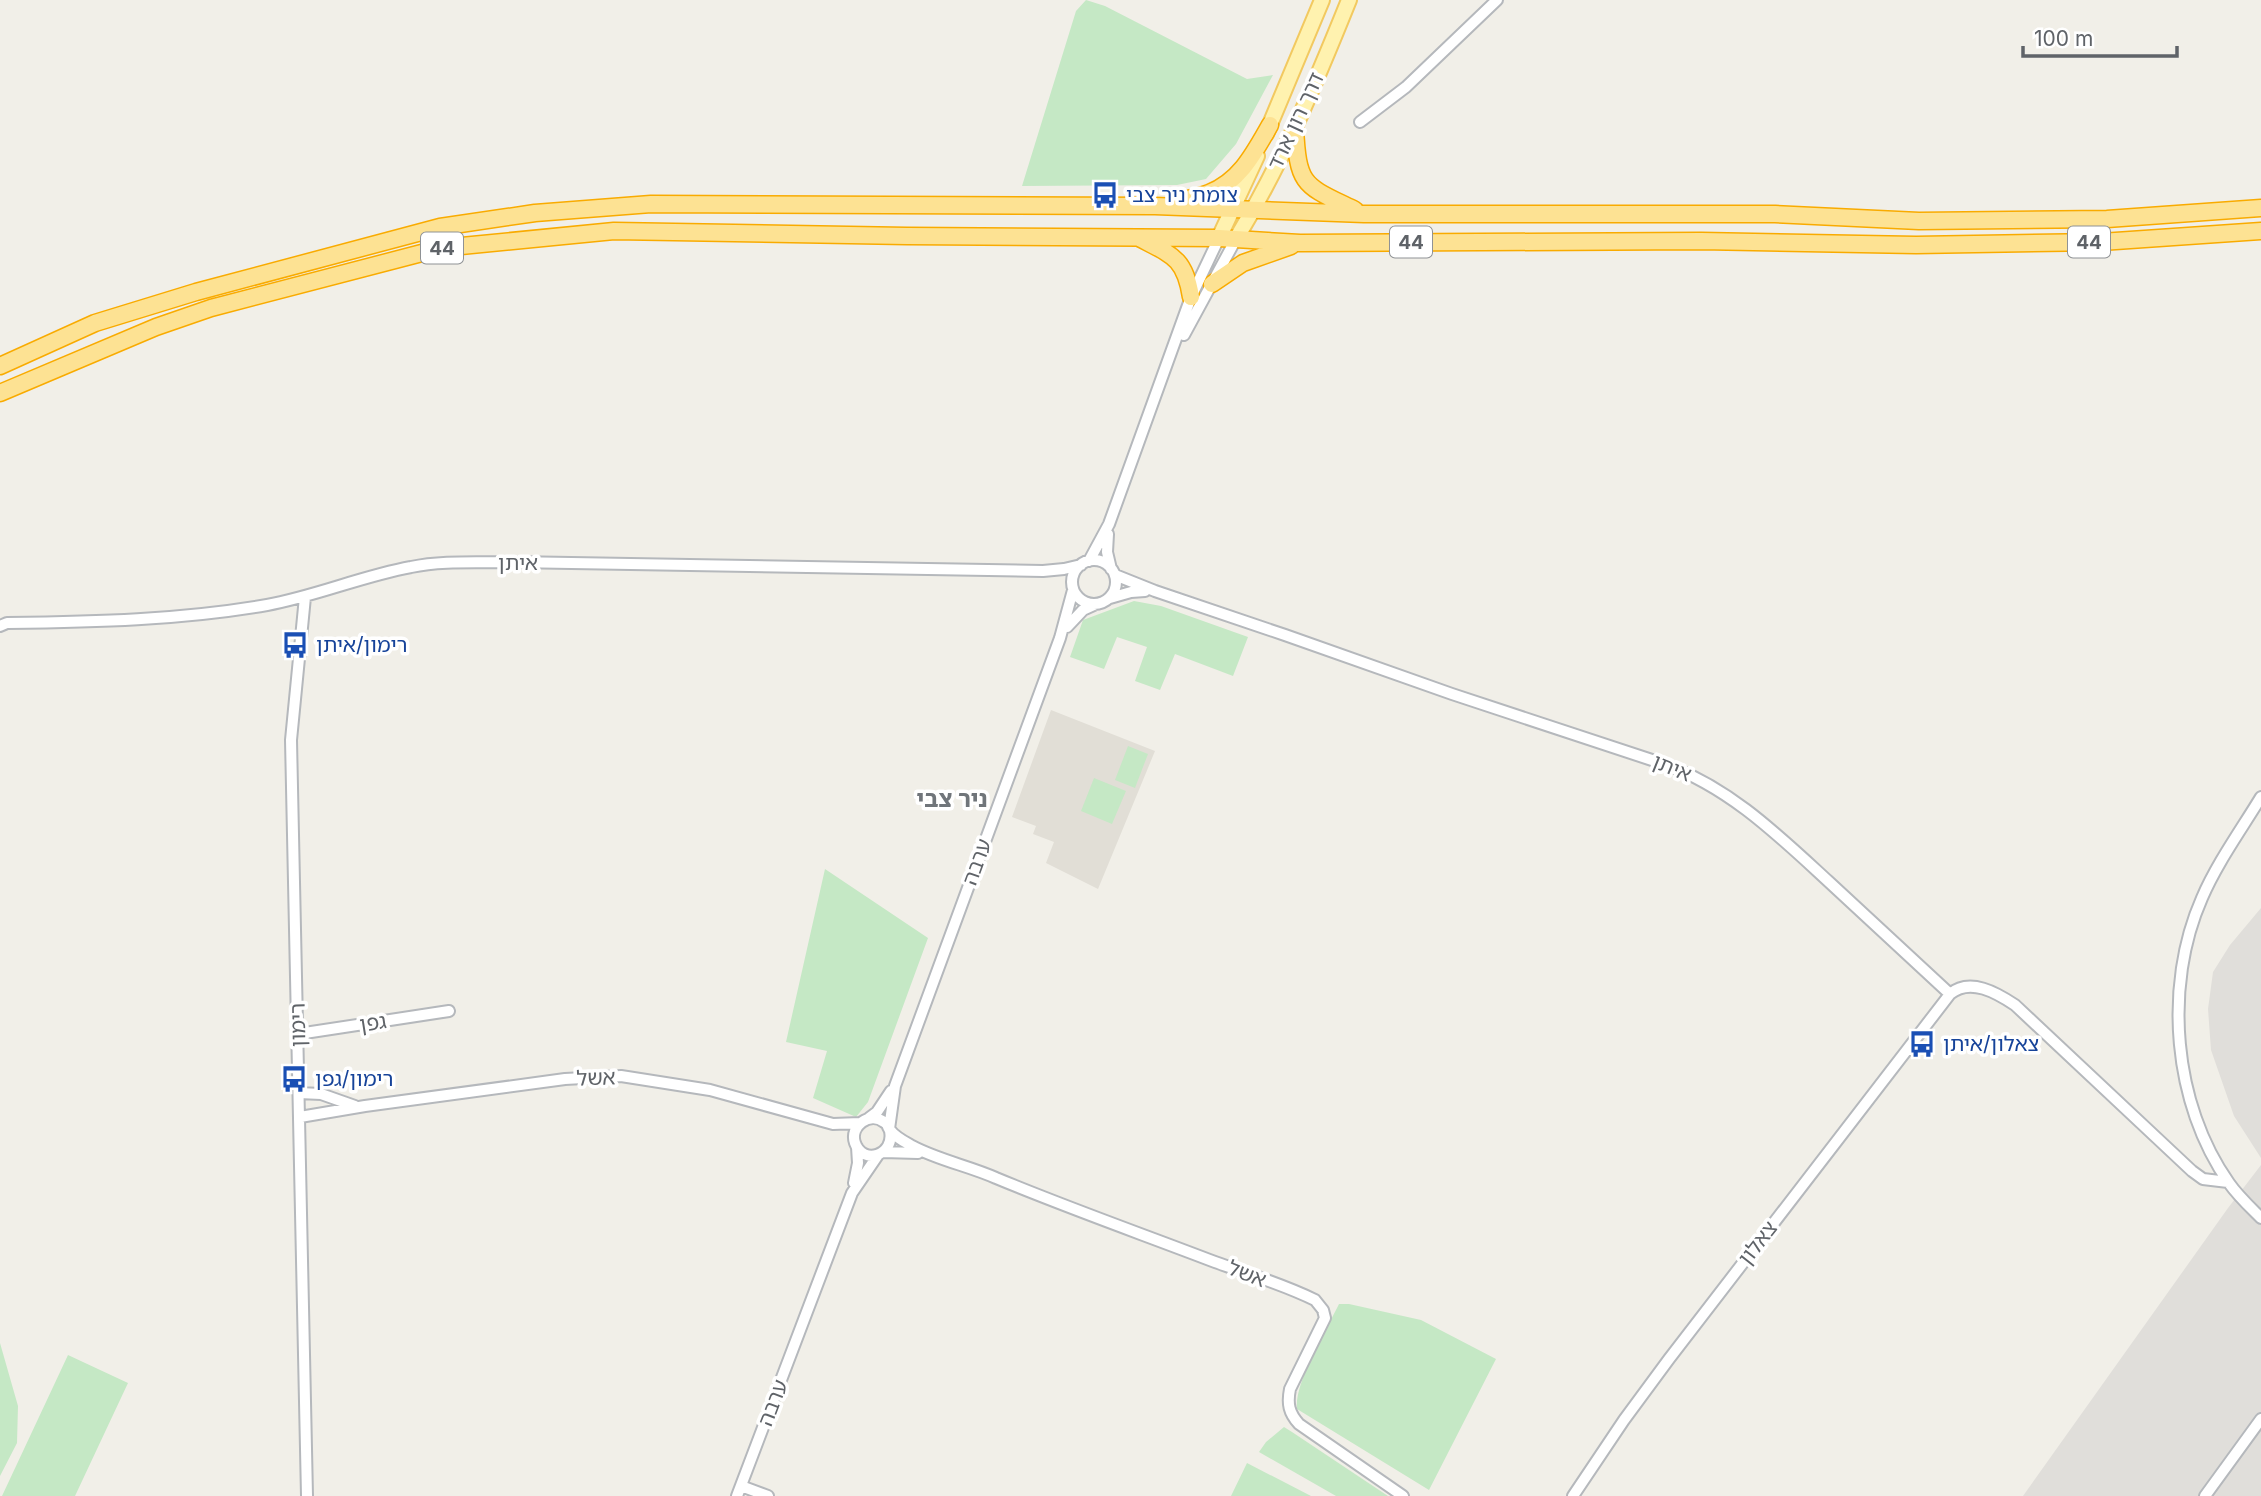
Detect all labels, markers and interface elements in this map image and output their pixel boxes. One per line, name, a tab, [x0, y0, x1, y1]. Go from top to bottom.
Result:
scale bar	[2023, 14, 2177, 58]
text: 100 m	[2034, 26, 2093, 51]
street label: דרך רון ארד	[1262, 68, 1329, 173]
bus stop icon: צומת ניר צבי	[1090, 180, 1120, 210]
place label: צומת ניר צבי	[1126, 182, 1238, 207]
road number: 44	[1390, 226, 1432, 258]
road number: 44	[2068, 226, 2110, 258]
road number: 44	[421, 232, 463, 264]
street label: איתן	[498, 550, 538, 575]
bus stop icon: רימון/איתן	[280, 630, 310, 660]
place label: רימון/איתן	[316, 632, 408, 657]
street label: איתן	[1649, 748, 1695, 787]
district label: ניר צבי	[916, 784, 988, 813]
street label: ערבה	[957, 835, 996, 889]
street label: רימון	[285, 1003, 310, 1047]
street label: גפן	[358, 1008, 388, 1037]
bus stop icon: צאלון/איתן	[1907, 1029, 1937, 1059]
place label: צאלון/איתן	[1943, 1031, 2039, 1056]
bus stop icon: רימון/גפן	[279, 1064, 309, 1094]
street label: אשל	[576, 1064, 616, 1091]
place label: רימון/גפן	[315, 1066, 394, 1091]
street label: צאלון	[1733, 1216, 1782, 1270]
street label: אשל	[1224, 1255, 1270, 1292]
street label: ערבה	[752, 1376, 793, 1430]

